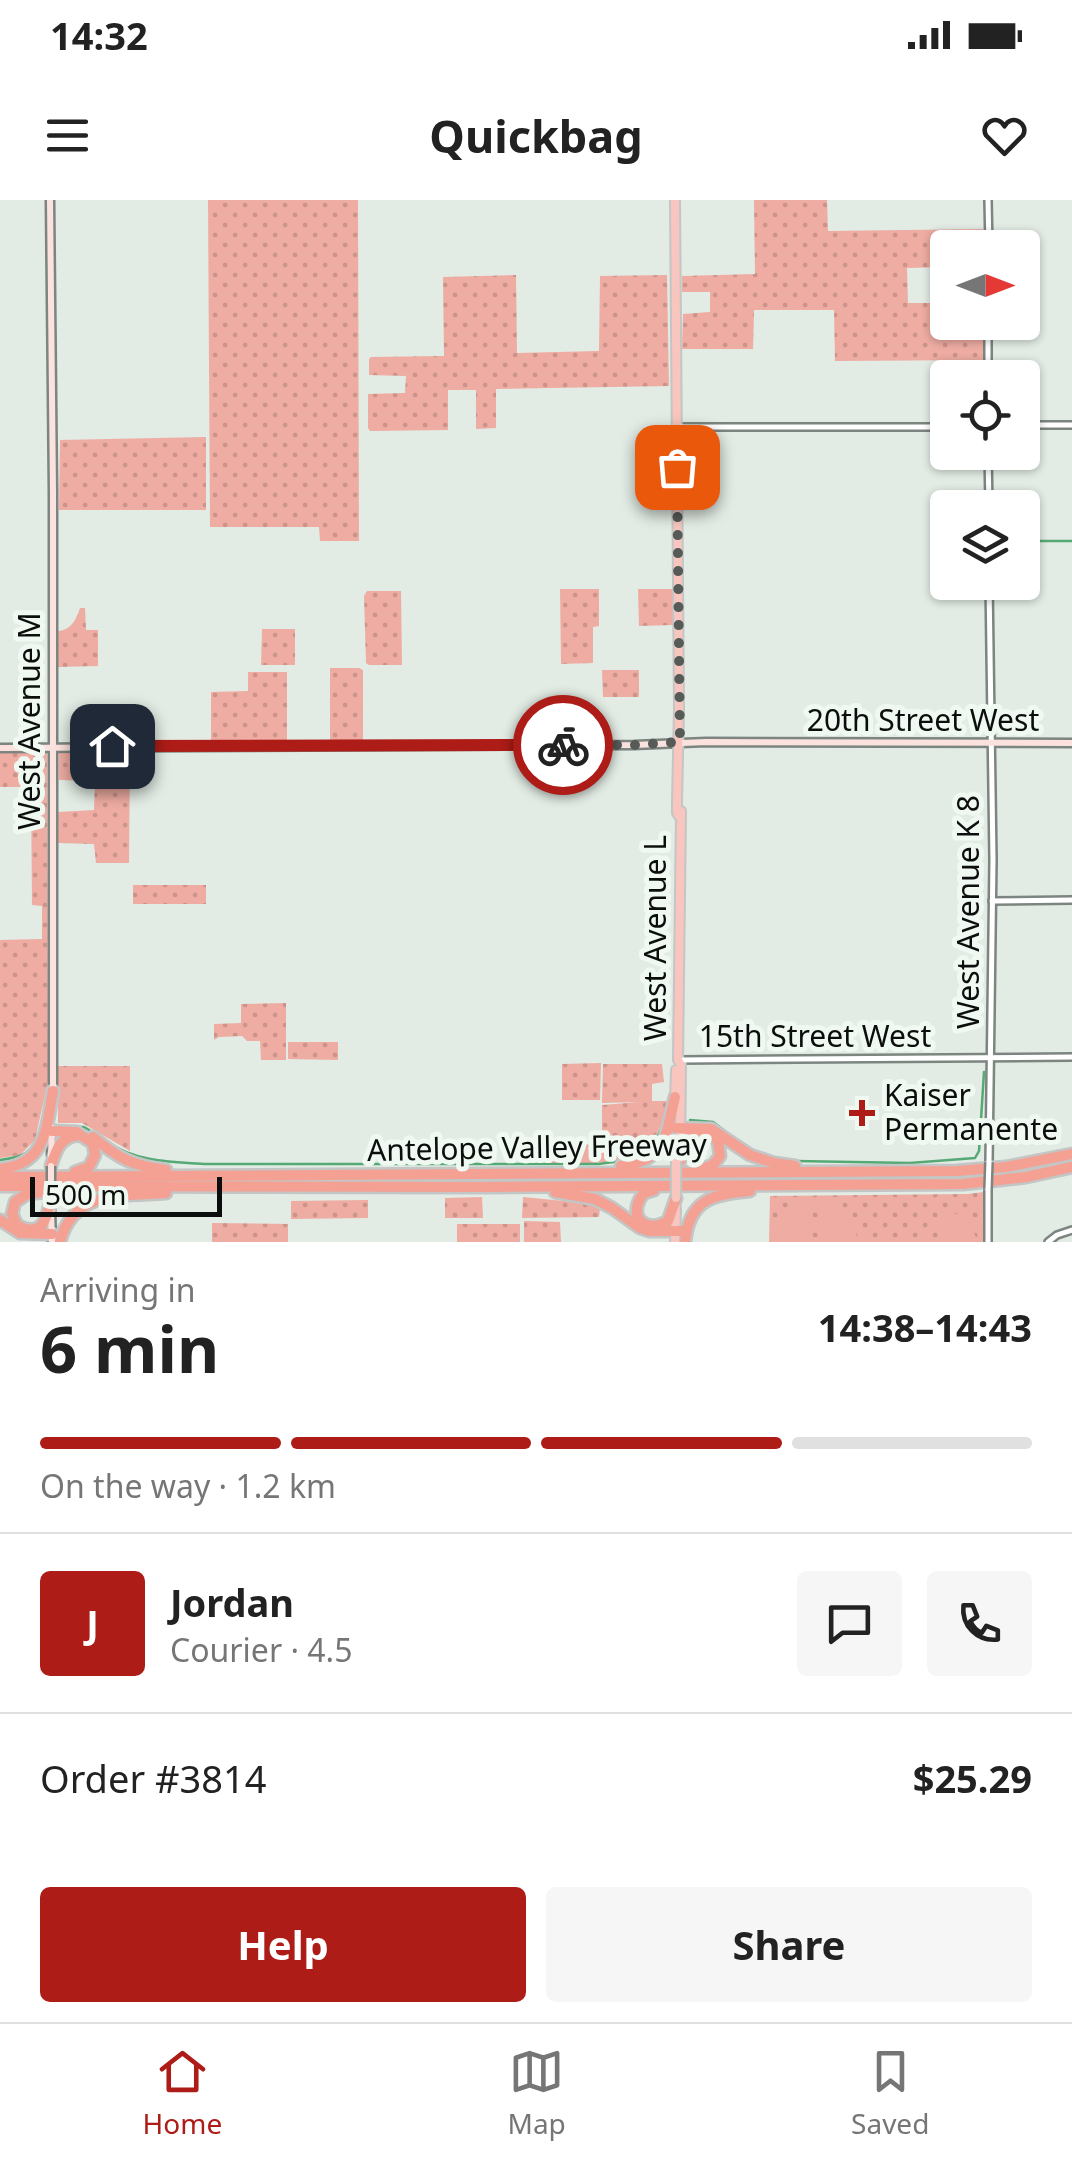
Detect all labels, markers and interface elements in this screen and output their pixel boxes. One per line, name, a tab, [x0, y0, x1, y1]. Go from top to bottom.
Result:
text: 14:32	[50, 9, 148, 61]
text: Quickbag	[429, 105, 643, 166]
icon: menu	[40, 108, 95, 163]
icon: heart	[977, 108, 1032, 163]
north arrow	[930, 230, 1040, 340]
map controls	[930, 230, 1040, 600]
button: locate	[930, 360, 1040, 470]
pin	[635, 425, 720, 510]
icon: bag	[650, 440, 705, 495]
button: layers	[930, 490, 1040, 600]
street label: West Avenue M	[8, 612, 49, 830]
courier	[513, 695, 613, 795]
street label: 20th Street West	[807, 699, 1039, 740]
pin	[70, 704, 155, 789]
icon: bike	[536, 718, 591, 773]
icon: home	[85, 719, 140, 774]
street label: West Avenue K 8	[947, 795, 988, 1029]
street label: West Avenue L	[634, 835, 675, 1041]
street label: 15th Street West	[699, 1015, 931, 1056]
place label: Kaiser Permanente	[884, 1074, 1058, 1149]
marker: Kaiser Permanente	[849, 1100, 875, 1126]
street label: Antelope Valley Freeway	[367, 1123, 708, 1170]
scale bar	[30, 1172, 222, 1216]
text: 500 m	[45, 1175, 127, 1213]
text: Arriving in	[40, 1268, 195, 1311]
text: 14:38–14:43	[818, 1301, 1032, 1353]
text: 6 min	[40, 1304, 219, 1392]
text: On the way · 1.2 km	[40, 1464, 336, 1507]
button: chat	[797, 1571, 902, 1676]
button: phone	[927, 1571, 1032, 1676]
text: Jordan	[170, 1576, 294, 1628]
text: J	[86, 1597, 99, 1649]
text: Courier · 4.5	[170, 1628, 353, 1671]
text: Order #3814	[40, 1752, 266, 1804]
text: $25.29	[913, 1752, 1032, 1804]
button: Help	[40, 1887, 526, 2002]
button: Share	[546, 1887, 1032, 2002]
tab: Home	[143, 2044, 222, 2142]
tab: Map	[508, 2044, 566, 2142]
tab: Saved	[851, 2044, 929, 2142]

